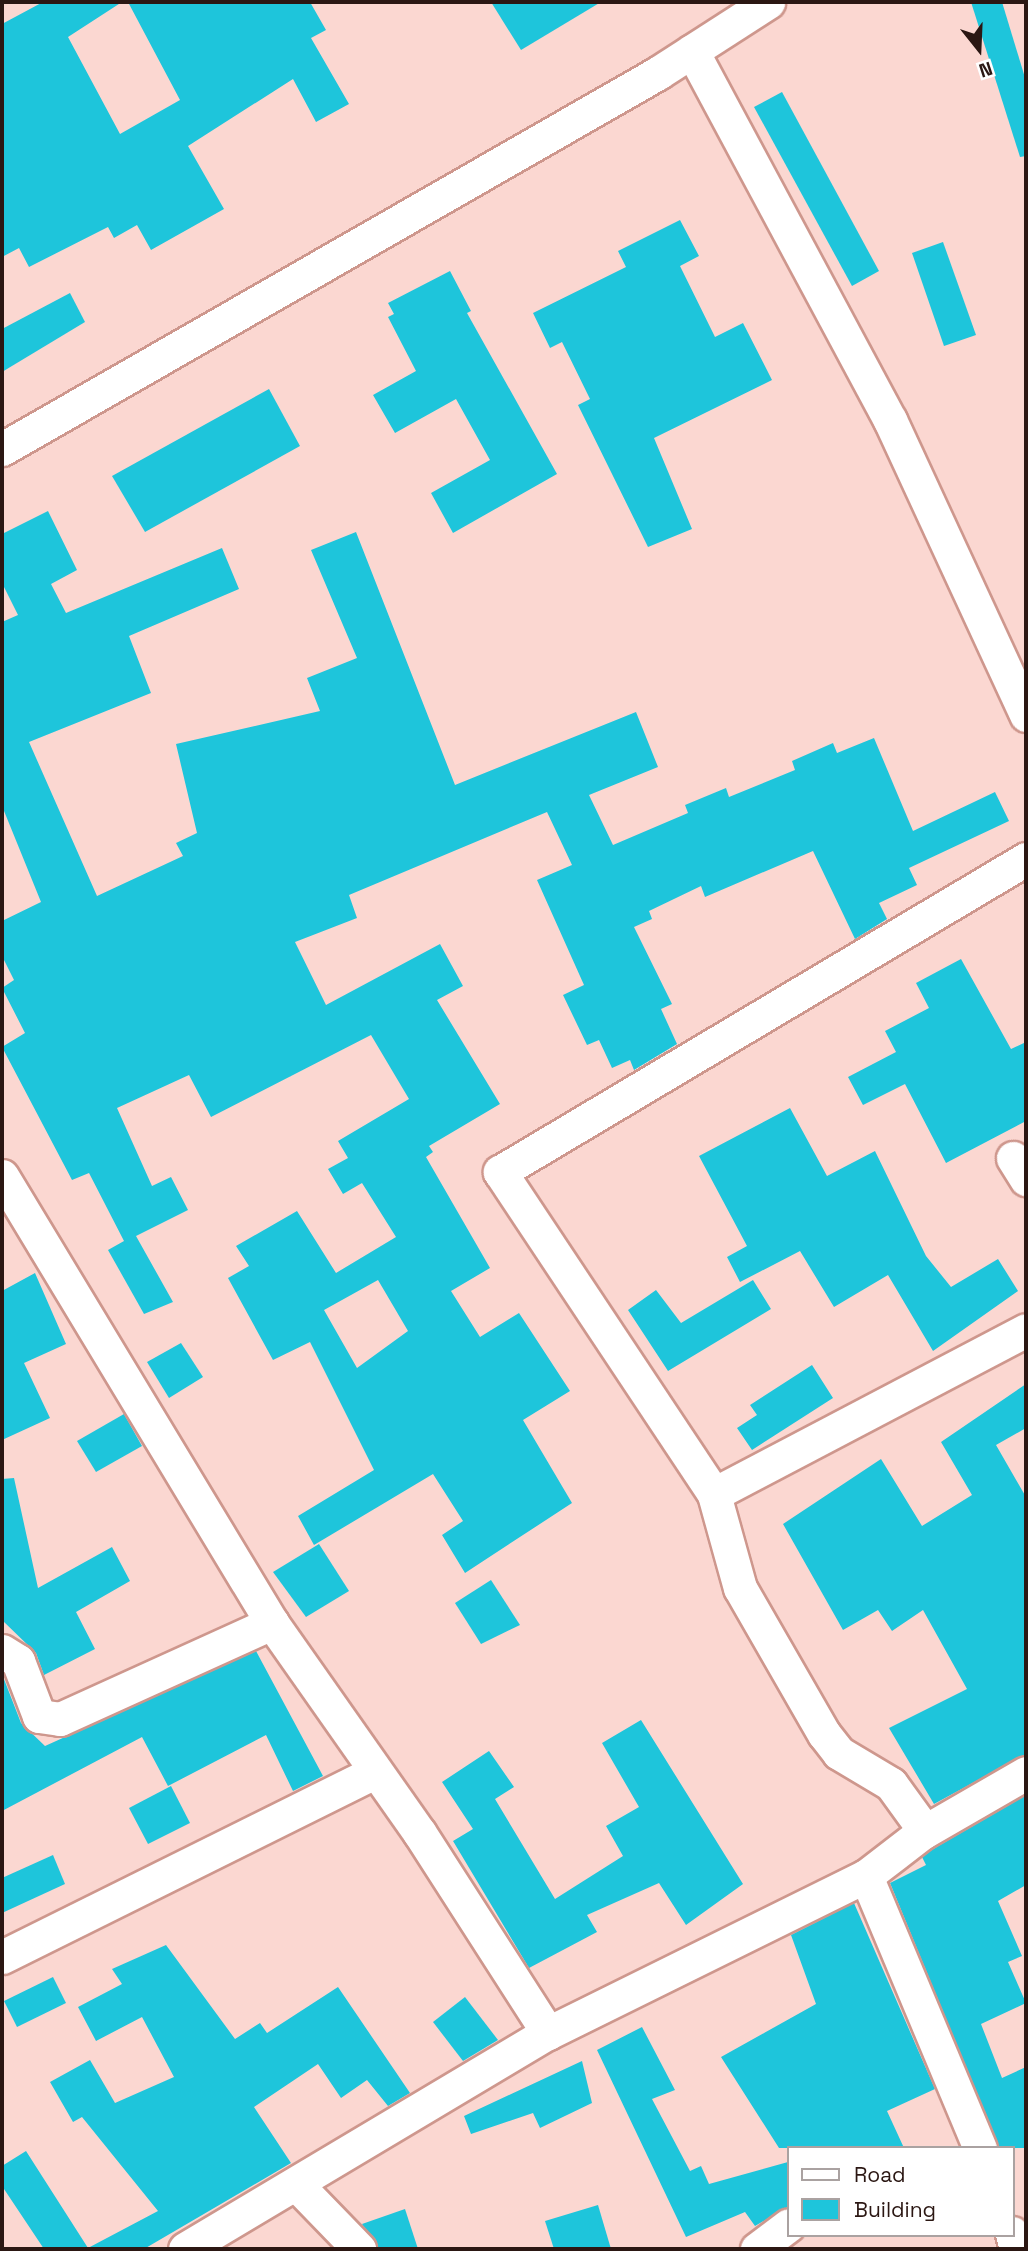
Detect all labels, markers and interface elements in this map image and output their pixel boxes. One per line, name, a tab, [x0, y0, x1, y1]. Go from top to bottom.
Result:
north arrow	[944, 14, 1014, 84]
text: N	[976, 56, 996, 83]
legend	[786, 2146, 1014, 2237]
text: Road	[854, 2161, 906, 2188]
text: Building	[854, 2196, 936, 2223]

